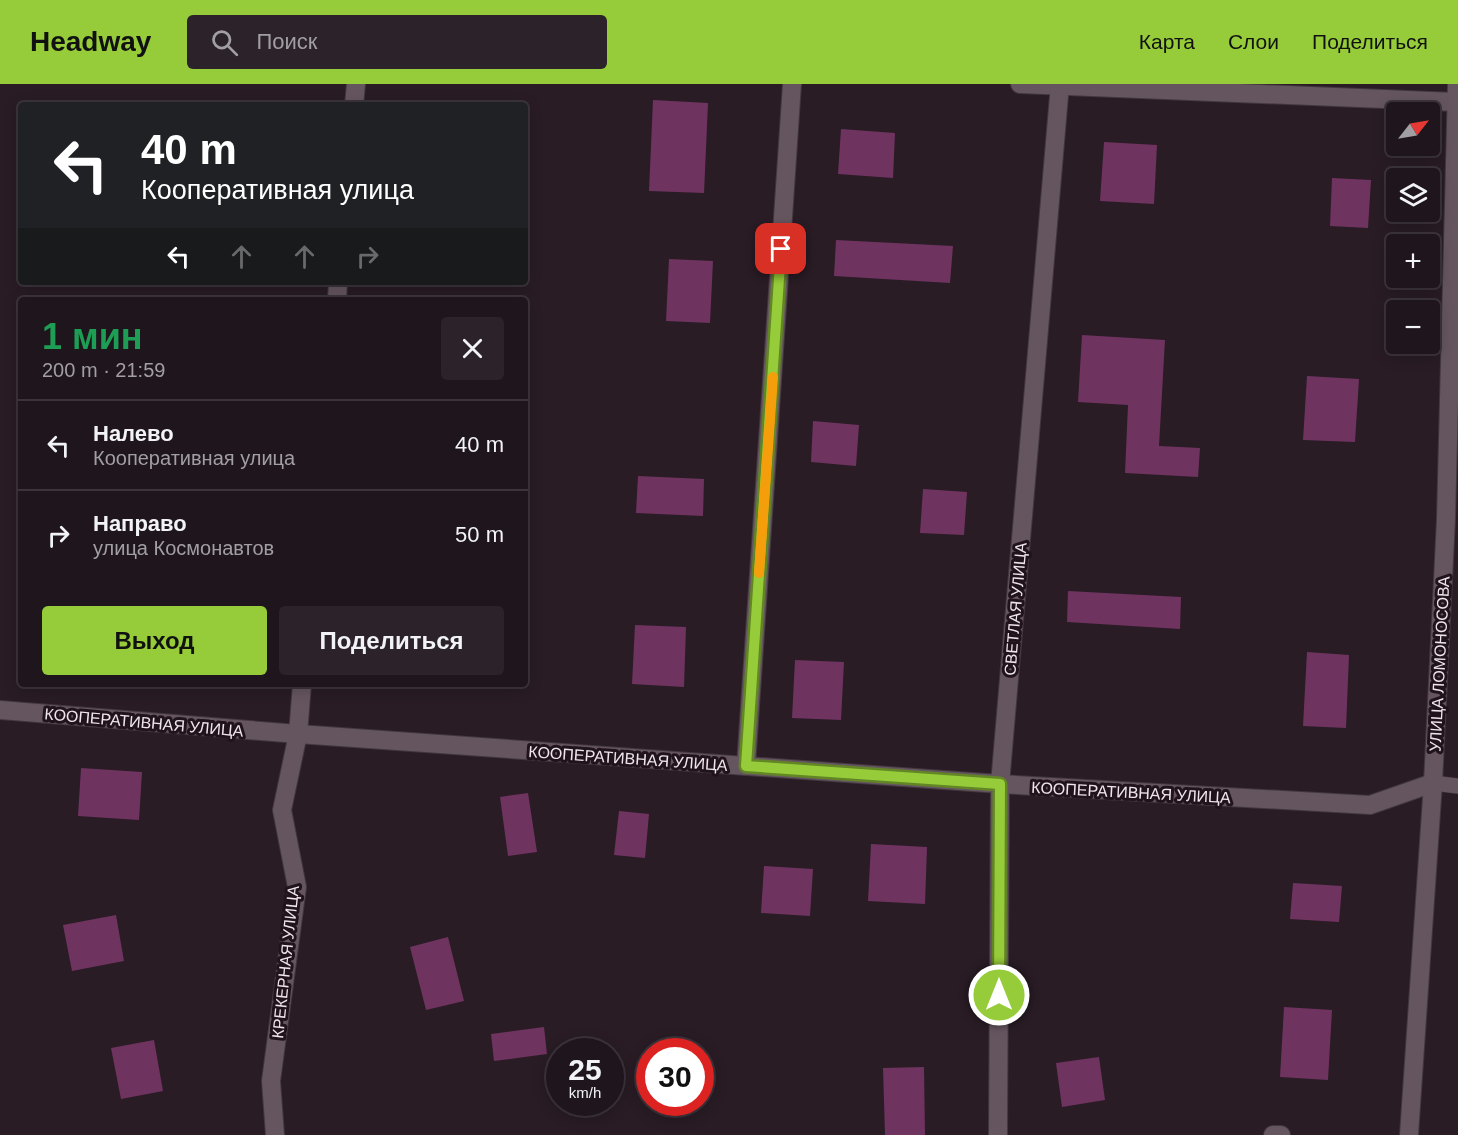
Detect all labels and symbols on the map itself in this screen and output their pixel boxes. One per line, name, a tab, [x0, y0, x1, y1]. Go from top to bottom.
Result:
north arrow	[1386, 102, 1440, 156]
pin	[755, 223, 806, 274]
street label: СВЕТЛАЯ УЛИЦА	[1001, 541, 1030, 676]
street label: УЛИЦА ЛОМОНОСОВА	[1426, 575, 1453, 752]
street label: КООПЕРАТИВНАЯ УЛИЦА	[44, 705, 244, 740]
street label: КООПЕРАТИВНАЯ УЛИЦА	[528, 743, 728, 774]
street label: КООПЕРАТИВНАЯ УЛИЦА	[1031, 779, 1231, 806]
street label: КРЕКЕРНАЯ УЛИЦА	[269, 884, 302, 1039]
position arrow	[967, 963, 1031, 1027]
speed limit sign: 30	[636, 1038, 714, 1116]

